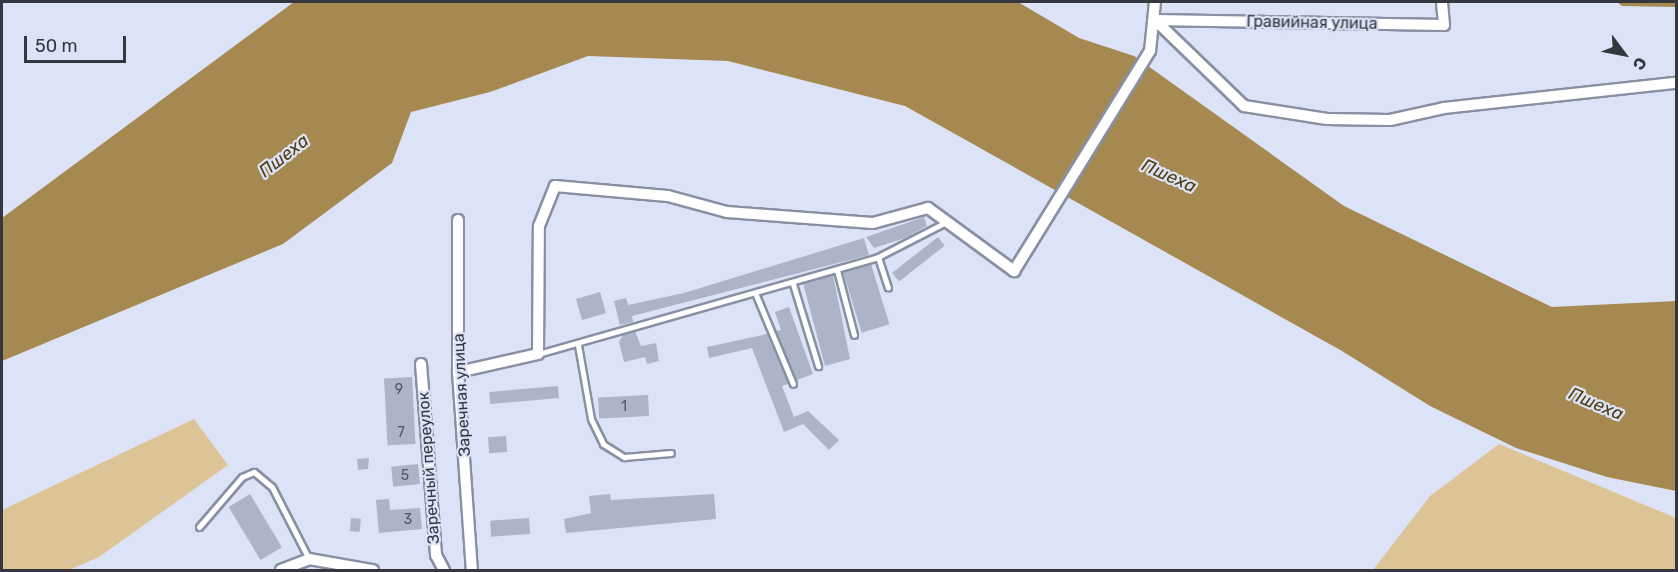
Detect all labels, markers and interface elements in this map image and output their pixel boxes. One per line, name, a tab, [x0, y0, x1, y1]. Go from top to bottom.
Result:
street label: Гравийная улица	[1246, 12, 1378, 34]
scale bar	[27, 24, 129, 62]
north arrow	[1594, 24, 1654, 84]
text: 50 m	[35, 35, 78, 57]
text: С	[1629, 54, 1651, 74]
water label: Пшеха	[255, 130, 313, 182]
water label: Пшеха	[1138, 154, 1200, 198]
street label: Заречная улица	[449, 333, 475, 457]
house number: 9	[395, 382, 403, 398]
water label: Пшеха	[1565, 383, 1627, 425]
street label: Заречный переулок	[414, 391, 444, 545]
house number: 1	[621, 399, 627, 415]
house number: 7	[397, 425, 405, 441]
house number: 5	[401, 468, 409, 484]
house number: 3	[404, 512, 412, 528]

